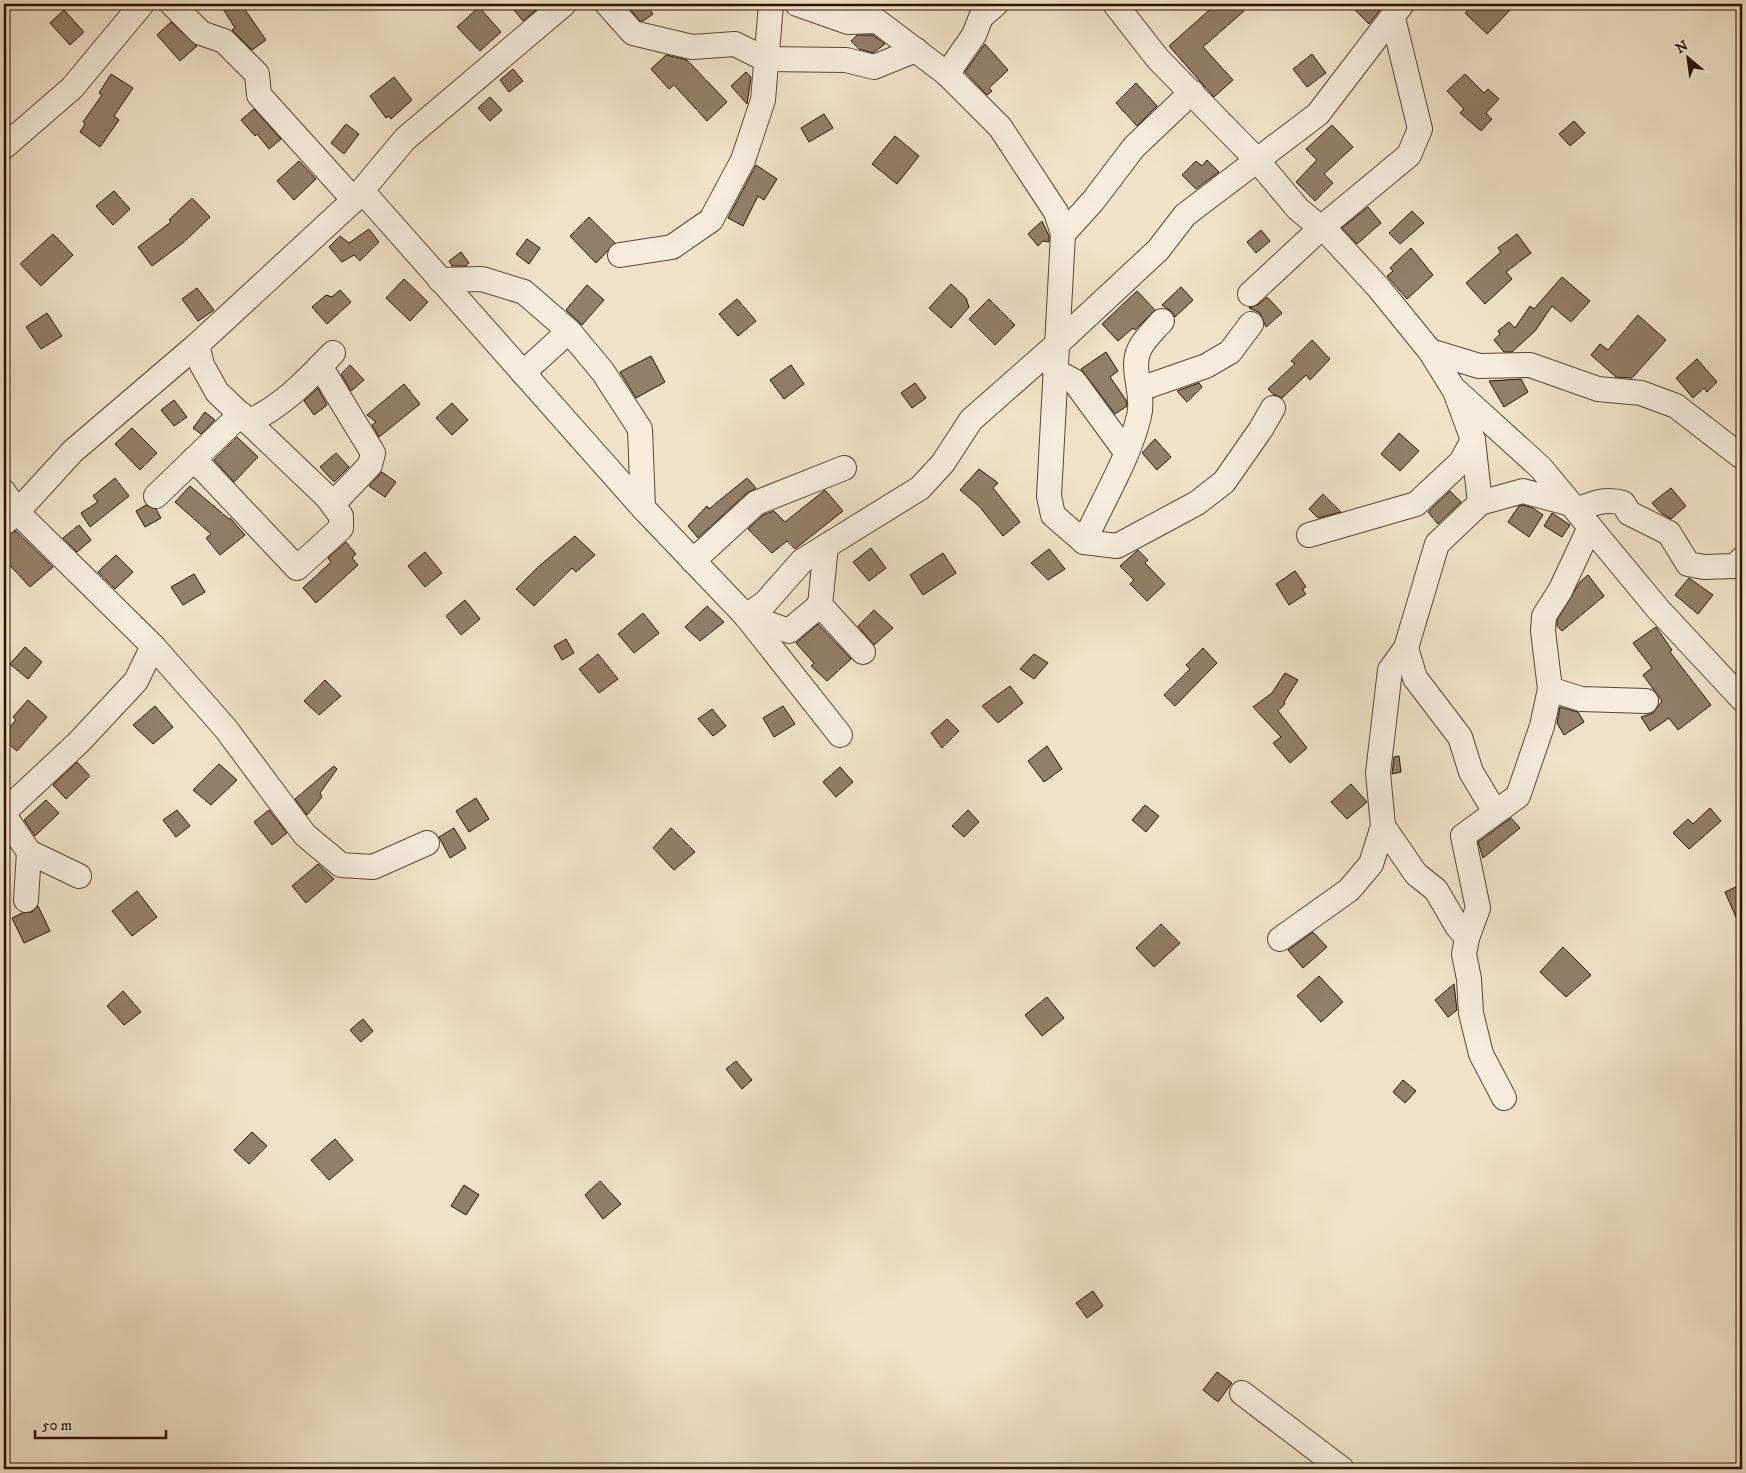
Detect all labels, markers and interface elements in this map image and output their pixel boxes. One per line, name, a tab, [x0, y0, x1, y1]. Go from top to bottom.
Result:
north arrow	[1664, 32, 1714, 82]
text: N	[1673, 37, 1692, 58]
scale bar	[35, 1408, 166, 1440]
text: 50 m	[42, 1416, 72, 1435]

